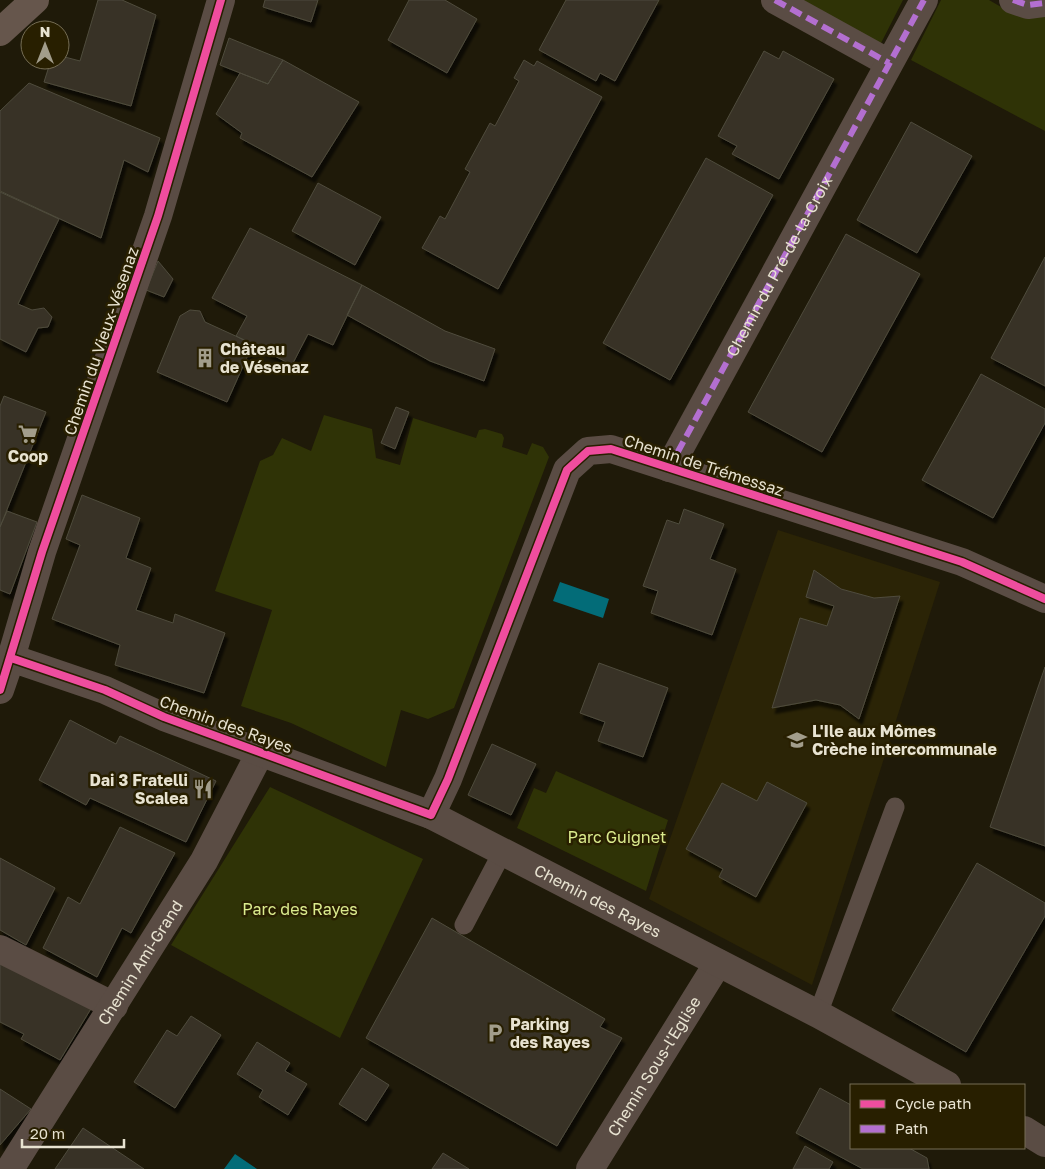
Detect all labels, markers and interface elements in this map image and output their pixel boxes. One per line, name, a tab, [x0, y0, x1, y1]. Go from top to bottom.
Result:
north arrow	[20, 20, 70, 70]
text: N	[40, 23, 50, 40]
street label: Chemin du Pré-de-la-Croix	[722, 172, 836, 360]
street label: Chemin du Vieux-Vésenaz	[59, 244, 143, 438]
place label: Château de Vésenaz	[220, 339, 309, 377]
building icon: Château de Vésenaz	[194, 347, 216, 369]
supermarket icon: Coop	[17, 423, 39, 445]
street label: Chemin de Trémessaz	[622, 430, 786, 500]
place label: Coop	[8, 446, 48, 466]
street label: Chemin des Rayes	[157, 691, 295, 757]
place label: L'Ile aux Mômes Crèche intercommunale	[812, 721, 997, 759]
school or university icon: L'Ile aux Mômes Crèche intercommunale	[786, 729, 808, 751]
place label: Dai 3 Fratelli Scalea	[89, 770, 188, 808]
restaurant icon: Dai 3 Fratelli Scalea	[192, 778, 214, 800]
park label: Parc Guignet	[568, 827, 666, 847]
street label: Chemin des Rayes	[531, 860, 665, 942]
street label: Chemin Ami-Grand	[93, 896, 187, 1029]
park label: Parc des Rayes	[242, 899, 358, 919]
street label: Chemin Sous-l'Eglise	[603, 993, 705, 1140]
place label: Parking des Rayes	[510, 1014, 590, 1052]
parking icon: Parking des Rayes	[484, 1022, 506, 1044]
legend	[850, 1084, 1025, 1149]
text: Cycle path	[895, 1094, 971, 1112]
scale bar	[22, 1116, 125, 1148]
text: Path	[895, 1119, 928, 1137]
text: 20 m	[30, 1124, 65, 1142]

